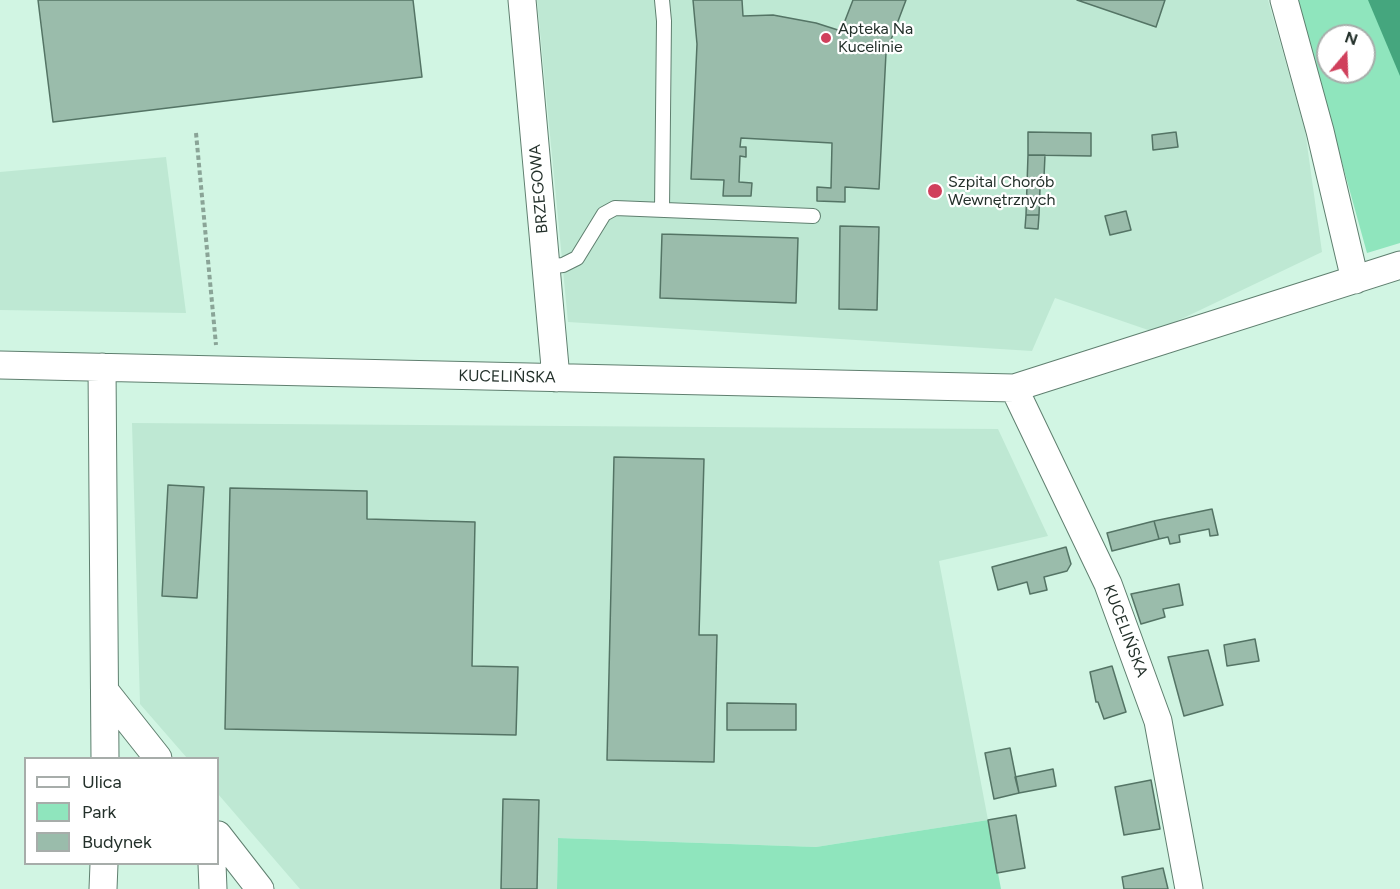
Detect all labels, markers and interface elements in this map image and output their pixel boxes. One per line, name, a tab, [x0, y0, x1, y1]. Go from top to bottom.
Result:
place label: Apteka Na Kucelinie	[838, 19, 913, 57]
north arrow	[1316, 24, 1376, 84]
text: N	[1342, 27, 1360, 49]
marker: Apteka Na Kucelinie	[819, 31, 833, 45]
street label: BRZEGOWA	[526, 144, 552, 234]
place label: Szpital Chorób Wewnętrznych	[948, 172, 1055, 210]
marker: Szpital Chorób Wewnętrznych	[926, 182, 944, 200]
street label: KUCELIŃSKA	[458, 367, 556, 387]
street label: KUCELIŃSKA	[1099, 582, 1151, 680]
legend	[24, 757, 219, 865]
text: Ulica	[82, 771, 122, 793]
text: Park	[82, 801, 116, 823]
text: Budynek	[82, 831, 152, 853]

